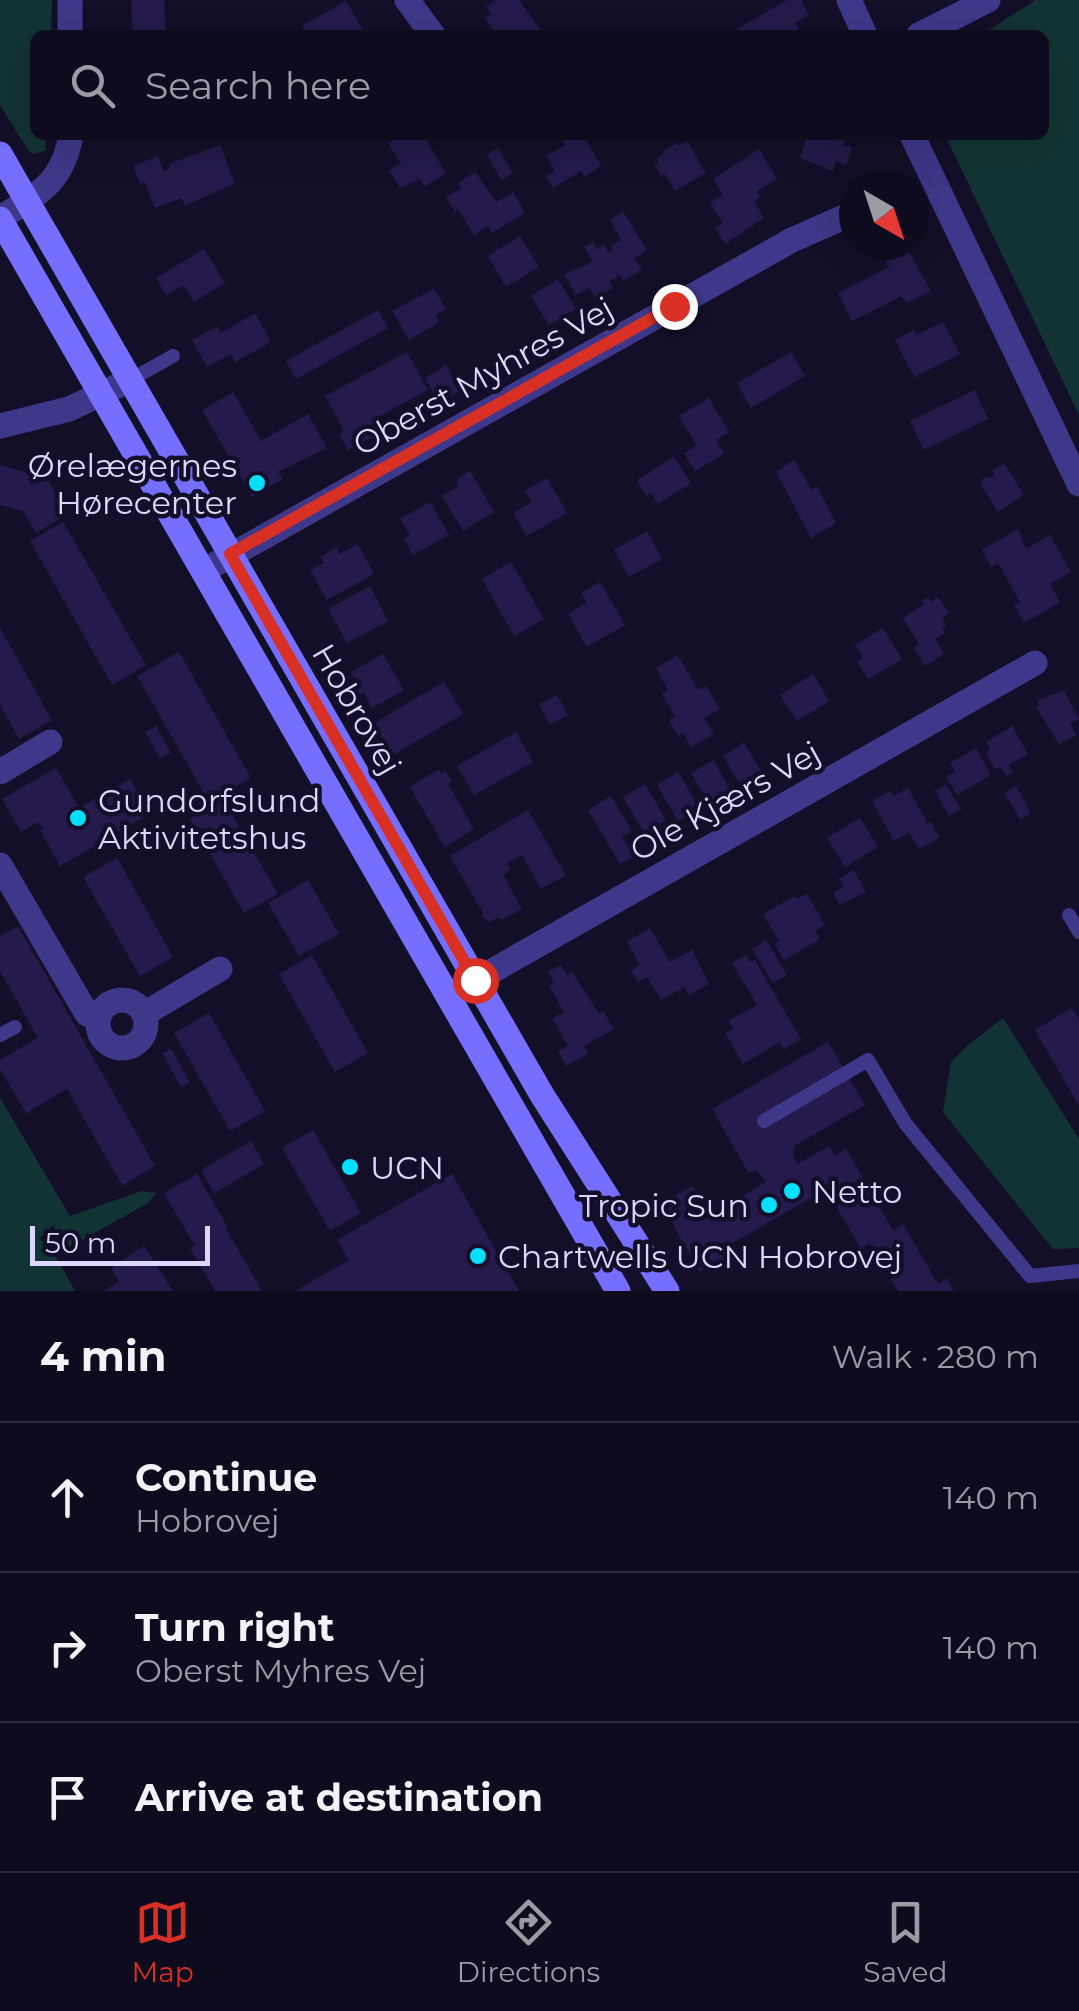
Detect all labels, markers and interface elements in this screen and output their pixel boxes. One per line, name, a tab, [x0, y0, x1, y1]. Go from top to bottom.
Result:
search box	[30, 30, 1049, 140]
icon: search	[65, 58, 120, 113]
text: Search here	[145, 62, 371, 109]
north arrow	[839, 170, 929, 260]
route end	[652, 284, 698, 330]
street label: Oberst Myhres Vej	[346, 288, 620, 464]
place label: Ørelægernes Hørecenter	[28, 446, 237, 522]
marker: Ørelægernes Hørecenter	[246, 472, 268, 494]
street label: Hobrovej	[304, 637, 410, 781]
street label: Ole Kjærs Vej	[623, 733, 827, 869]
place label: Gundorfslund Aktivitetshus	[98, 781, 320, 857]
marker: Gundorfslund Aktivitetshus	[67, 807, 89, 829]
route start	[453, 958, 499, 1004]
place label: UCN	[370, 1148, 444, 1187]
marker: UCN	[339, 1156, 361, 1178]
place label: Netto	[812, 1172, 902, 1211]
marker: Netto	[781, 1180, 803, 1202]
place label: Tropic Sun	[579, 1186, 749, 1225]
marker: Tropic Sun	[758, 1194, 780, 1216]
scale bar	[30, 1221, 210, 1266]
text: 50 m	[45, 1226, 116, 1260]
place label: Chartwells UCN Hobrovej	[498, 1237, 902, 1276]
marker: Chartwells UCN Hobrovej	[467, 1245, 489, 1267]
text: 4 min	[40, 1330, 167, 1382]
text: Walk · 280 m	[832, 1337, 1039, 1376]
text: Continue	[135, 1454, 317, 1501]
icon: ahead	[40, 1470, 95, 1525]
text: 140 m	[943, 1478, 1039, 1517]
text: Hobrovej	[135, 1501, 280, 1540]
text: Turn right	[135, 1604, 334, 1651]
icon: right	[40, 1620, 95, 1675]
text: 140 m	[943, 1628, 1039, 1667]
text: Oberst Myhres Vej	[135, 1651, 426, 1690]
icon: arrive	[40, 1770, 95, 1825]
text: Arrive at destination	[135, 1774, 543, 1821]
tab: Map	[132, 1895, 194, 1989]
tab: Directions	[457, 1895, 600, 1989]
tab: Saved	[863, 1895, 947, 1989]

